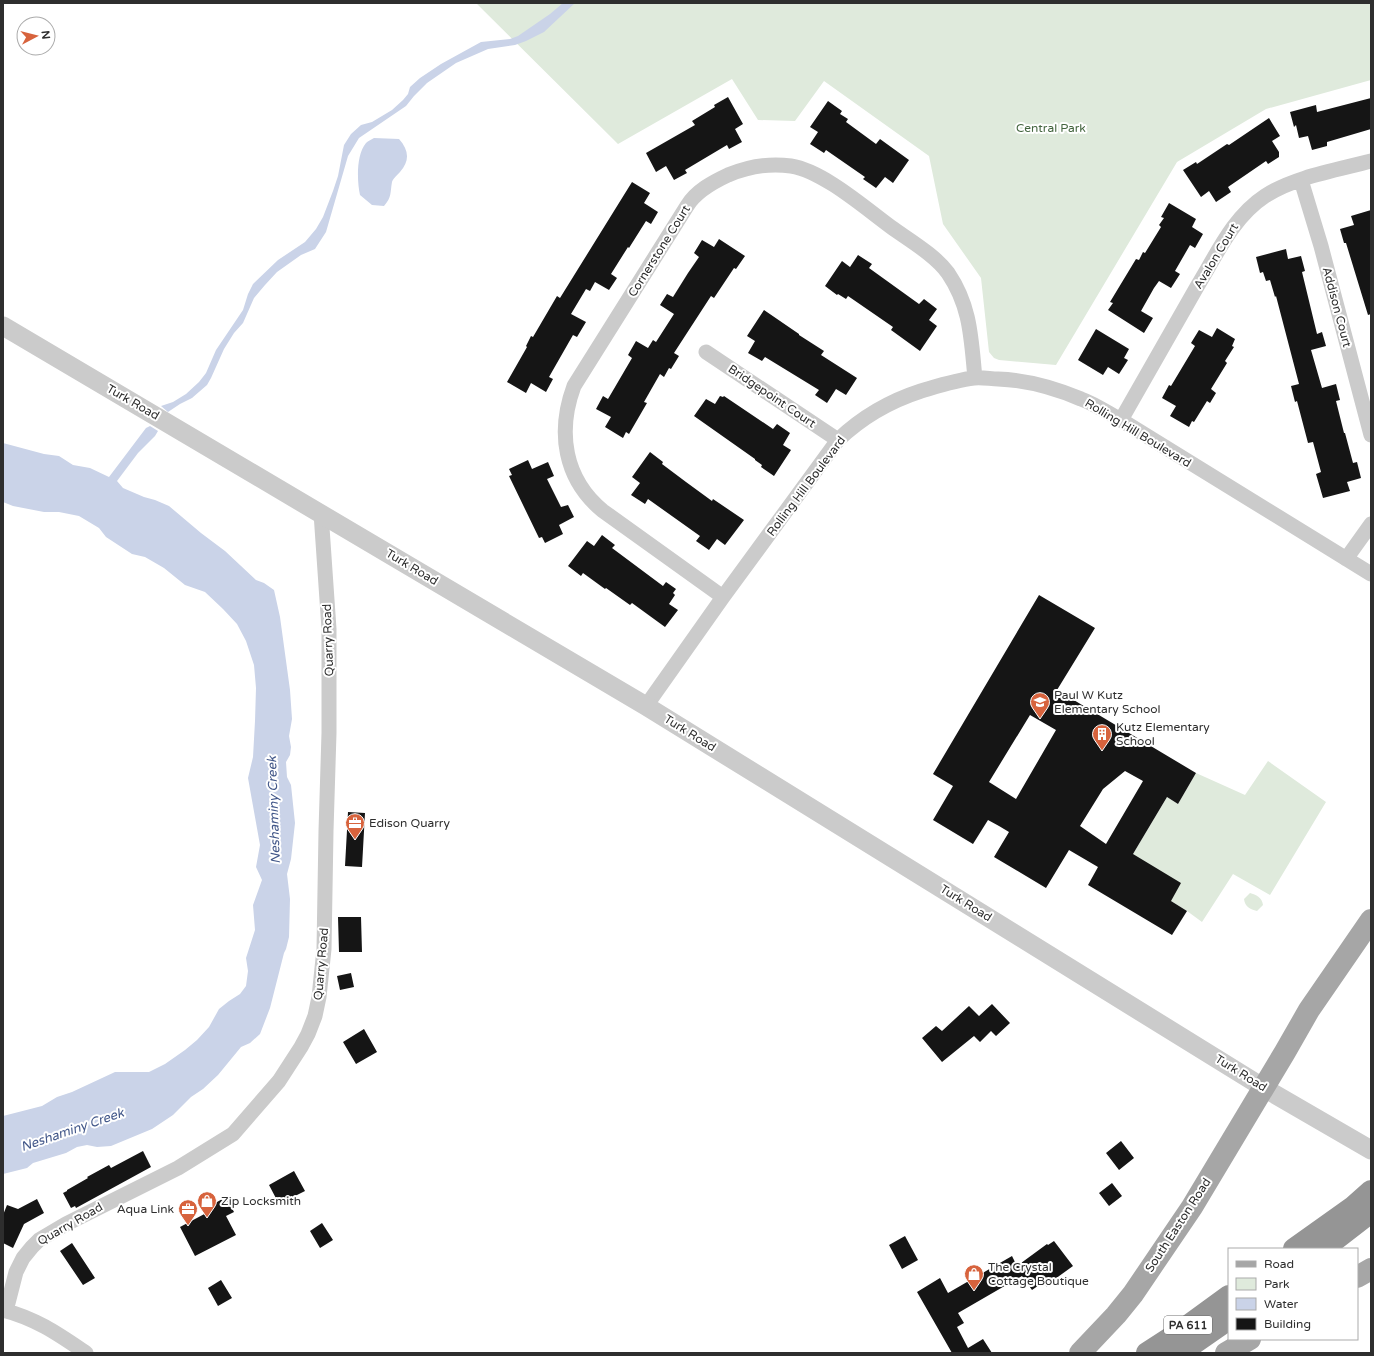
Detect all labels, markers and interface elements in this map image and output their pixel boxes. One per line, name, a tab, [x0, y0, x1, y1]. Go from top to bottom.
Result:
north arrow	[16, 16, 56, 56]
text: N	[38, 30, 52, 40]
park label: Central Park	[1016, 121, 1086, 135]
street label: Cornerstone Court	[625, 202, 693, 299]
street label: Avalon Court	[1191, 220, 1241, 291]
street label: Addison Court	[1320, 265, 1355, 349]
street label: Bridgepoint Court	[726, 362, 819, 431]
street label: Turk Road	[104, 381, 162, 423]
street label: Rolling Hill Boulevard	[1082, 396, 1194, 470]
street label: Rolling Hill Boulevard	[764, 433, 848, 539]
street label: Turk Road	[383, 546, 441, 588]
street label: Quarry Road	[320, 603, 336, 677]
place label: Paul W Kutz Elementary School	[1054, 688, 1161, 716]
school or university icon: Paul W Kutz Elementary School	[1029, 691, 1051, 719]
street label: Turk Road	[662, 712, 718, 754]
place label: Kutz Elementary School	[1116, 720, 1210, 748]
building icon: Kutz Elementary School	[1091, 723, 1113, 751]
water label: Neshaminy Creek	[264, 755, 284, 864]
office icon: Edison Quarry	[344, 812, 366, 840]
place label: Edison Quarry	[369, 816, 450, 830]
street label: Turk Road	[938, 882, 994, 924]
street label: Quarry Road	[311, 927, 331, 1001]
street label: Turk Road	[1213, 1052, 1269, 1094]
water label: Neshaminy Creek	[19, 1105, 127, 1155]
street label: South Easton Road	[1142, 1175, 1214, 1275]
shop icon: Zip Locksmith	[196, 1190, 218, 1218]
place label: Zip Locksmith	[221, 1194, 301, 1208]
office icon: Aqua Link	[177, 1198, 199, 1226]
street label: Quarry Road	[35, 1200, 105, 1248]
place label: Aqua Link	[117, 1202, 174, 1216]
legend	[1228, 1248, 1358, 1340]
text: Road	[1264, 1257, 1294, 1271]
place label: The Crystal Cottage Boutique	[988, 1260, 1089, 1288]
shop icon: The Crystal Cottage Boutique	[963, 1263, 985, 1291]
text: Park	[1264, 1277, 1290, 1291]
text: Water	[1264, 1297, 1299, 1311]
road number: PA 611	[1164, 1316, 1212, 1334]
text: Building	[1264, 1317, 1311, 1331]

